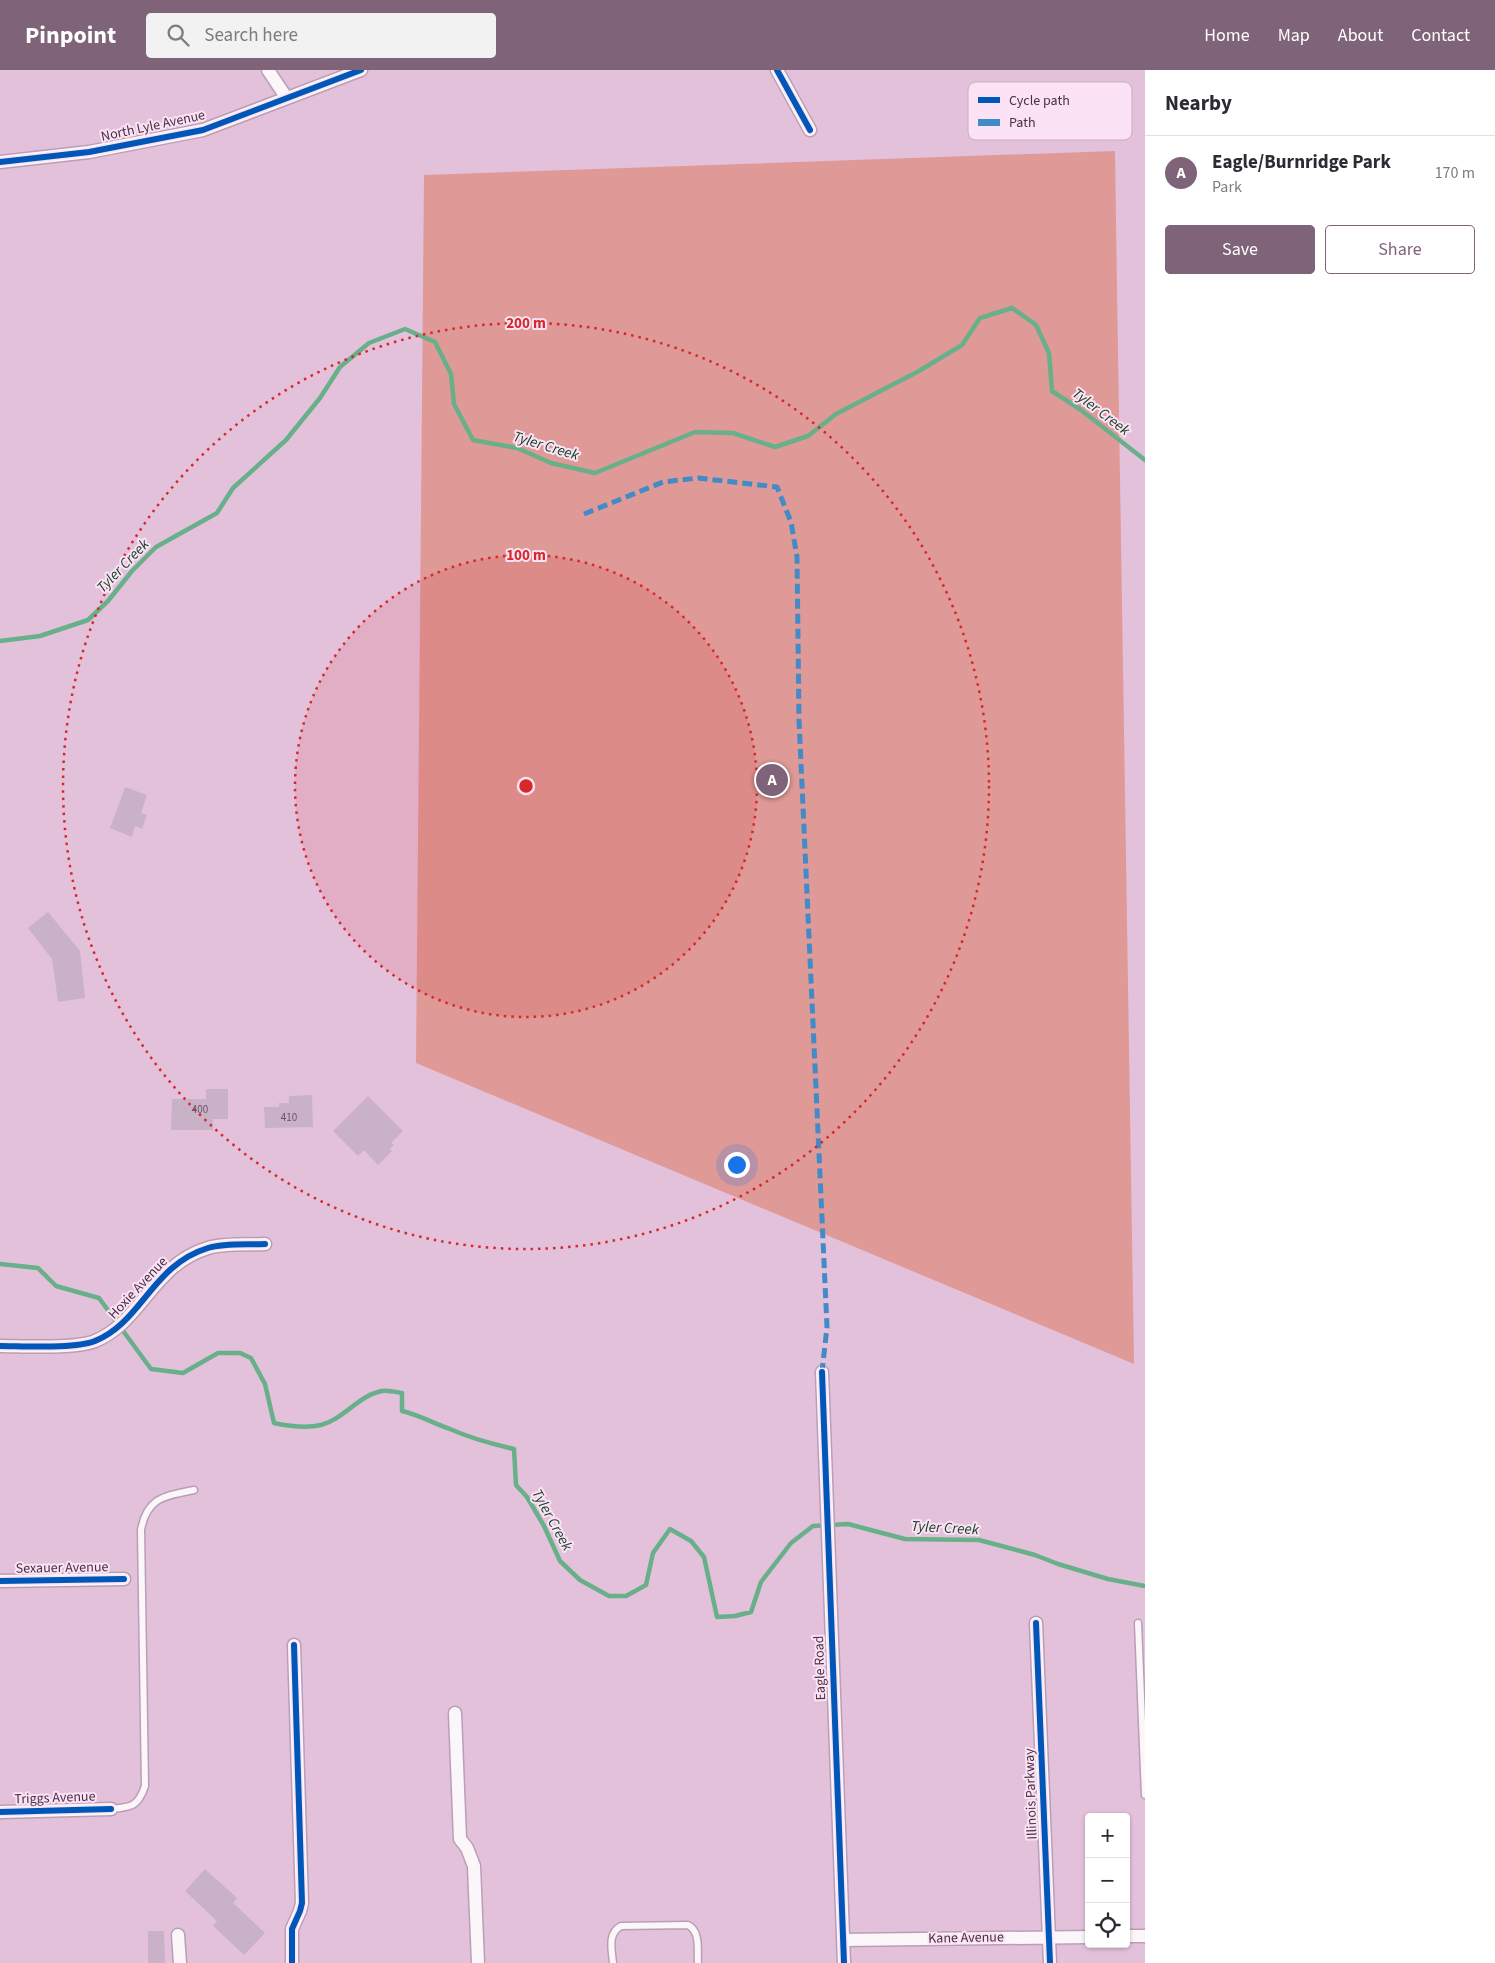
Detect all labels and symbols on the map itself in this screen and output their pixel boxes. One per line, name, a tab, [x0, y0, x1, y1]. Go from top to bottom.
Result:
legend	[968, 82, 1132, 140]
text: Cycle path	[1009, 91, 1070, 111]
street label: North Lyle Avenue	[99, 105, 207, 147]
text: Path	[1009, 113, 1036, 133]
text: 200 m	[506, 313, 546, 334]
water label: Tyler Creek	[1068, 383, 1135, 441]
water label: Tyler Creek	[511, 426, 582, 466]
water label: Tyler Creek	[92, 534, 155, 598]
text: 100 m	[506, 545, 546, 566]
pin: A	[756, 761, 788, 799]
centre of rings	[517, 777, 535, 795]
house number: 400	[192, 1102, 208, 1117]
house number: 410	[281, 1110, 297, 1125]
your location	[724, 1152, 750, 1178]
street label: Hoxie Avenue	[104, 1252, 172, 1324]
water label: Tyler Creek	[526, 1485, 578, 1555]
water label: Tyler Creek	[911, 1516, 980, 1540]
street label: Sexauer Avenue	[15, 1557, 109, 1579]
street label: Eagle Road	[809, 1635, 831, 1701]
street label: Illinois Parkway	[1019, 1748, 1043, 1840]
street label: Triggs Avenue	[14, 1787, 96, 1809]
street label: Kane Avenue	[928, 1927, 1004, 1949]

